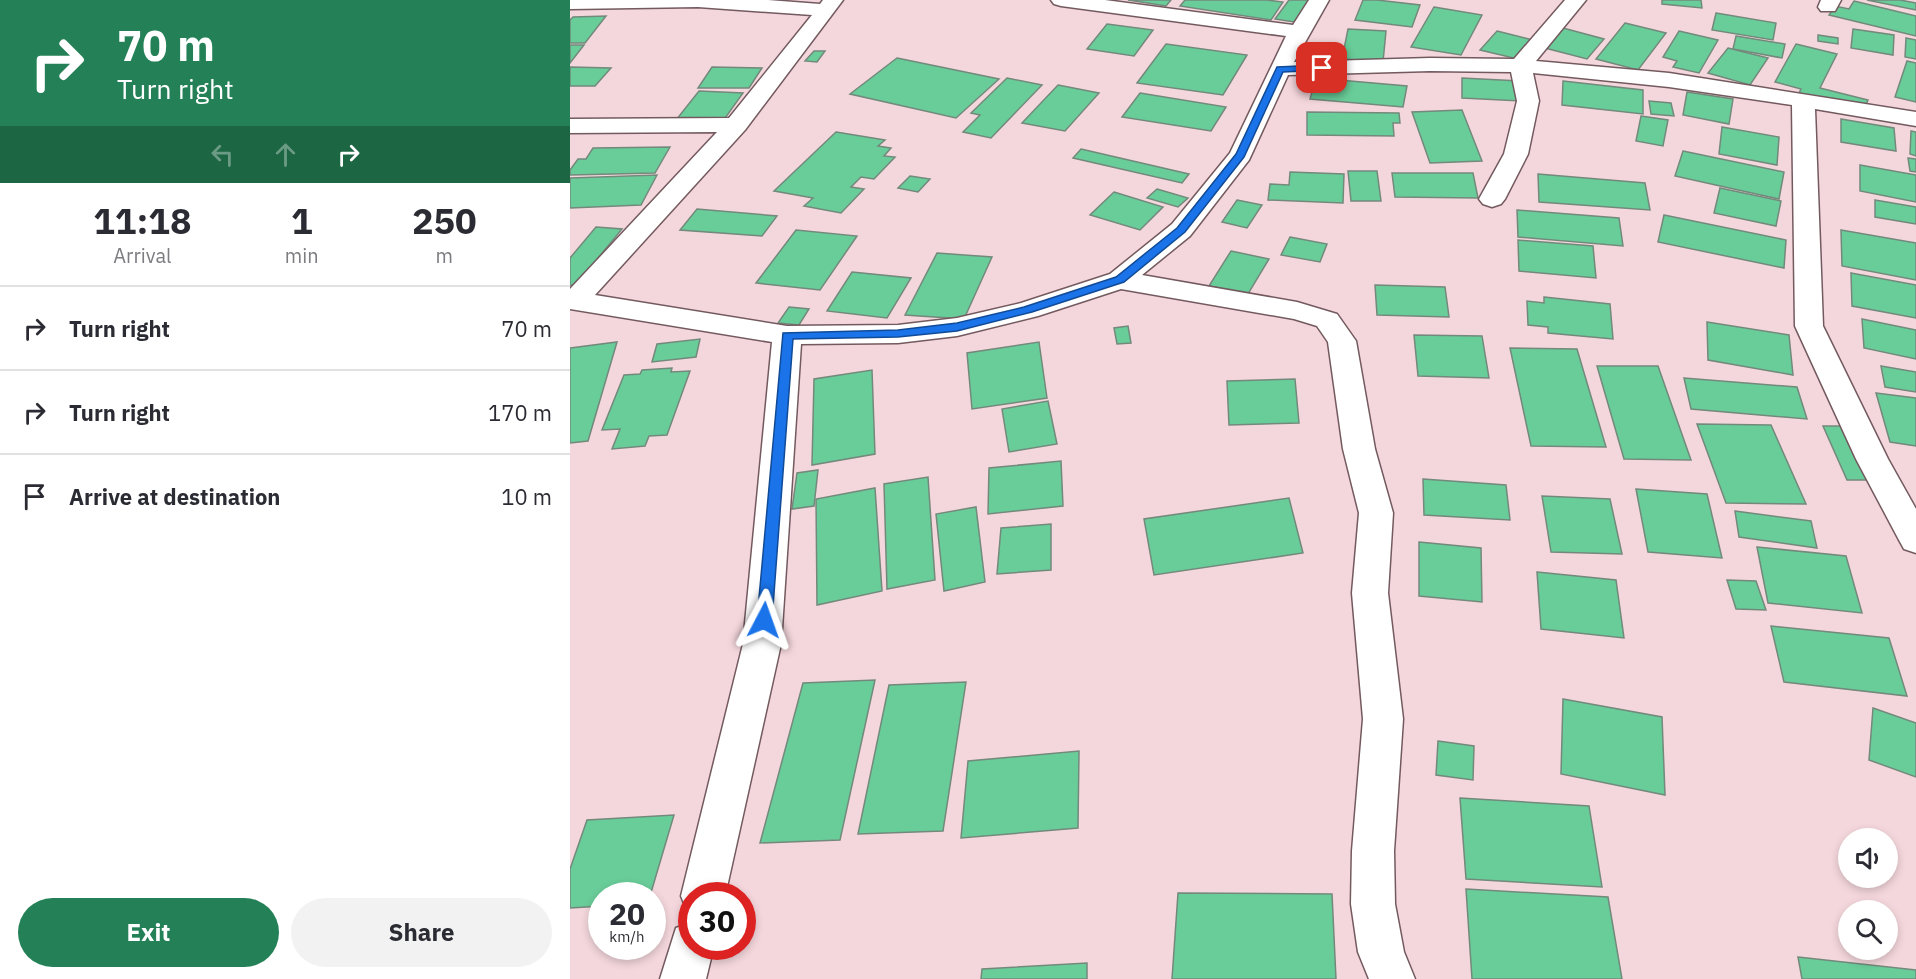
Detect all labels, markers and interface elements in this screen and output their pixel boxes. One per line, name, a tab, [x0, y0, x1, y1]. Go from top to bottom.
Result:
text: 70 m	[117, 18, 215, 73]
icon: right	[18, 24, 96, 102]
pin	[1296, 42, 1347, 93]
icon: arrive	[1305, 51, 1338, 84]
text: Turn right	[117, 71, 234, 106]
icon: left	[206, 138, 239, 171]
icon: ahead	[269, 138, 302, 171]
icon: right	[332, 138, 365, 171]
text: 11:18	[93, 197, 192, 244]
text: 1	[291, 197, 313, 244]
text: 250	[412, 197, 477, 244]
text: Arrival	[113, 242, 172, 269]
text: min	[285, 242, 319, 269]
text: m	[436, 242, 453, 269]
icon: right	[18, 312, 51, 345]
text: Turn right	[69, 314, 170, 343]
text: 70 m	[501, 314, 552, 343]
icon: right	[18, 396, 51, 429]
text: Turn right	[69, 398, 170, 427]
text: 170 m	[488, 398, 552, 427]
icon: arrive	[18, 480, 51, 513]
text: Arrive at destination	[69, 482, 280, 511]
text: 10 m	[501, 482, 552, 511]
position arrow	[732, 588, 796, 652]
map controls	[1838, 828, 1898, 960]
button: sound	[1838, 828, 1898, 888]
speed limit sign: 30	[678, 882, 756, 960]
text: 20	[609, 894, 645, 933]
button: Exit	[18, 898, 279, 967]
button: Share	[291, 898, 552, 967]
button: search	[1838, 900, 1898, 960]
text: km/h	[609, 927, 645, 946]

